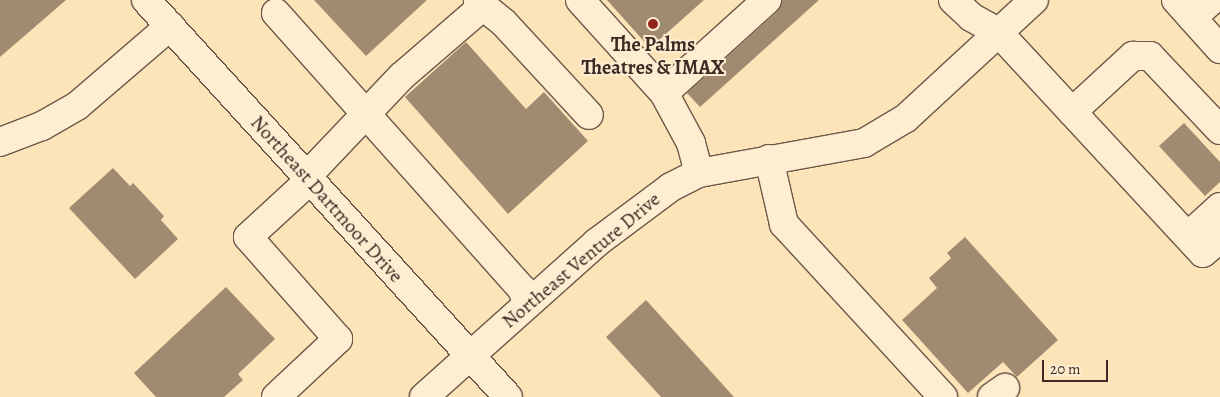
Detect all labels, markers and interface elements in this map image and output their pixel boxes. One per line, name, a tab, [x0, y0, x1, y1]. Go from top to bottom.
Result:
marker: The Palms Theatres & IMAX	[647, 18, 659, 30]
place label: The Palms Theatres & IMAX	[582, 32, 724, 79]
street label: Northeast Dartmoor Drive	[246, 111, 408, 287]
street label: Northeast Venture Drive	[497, 187, 665, 333]
scale bar	[1045, 350, 1111, 382]
text: 20 m	[1050, 359, 1081, 379]

